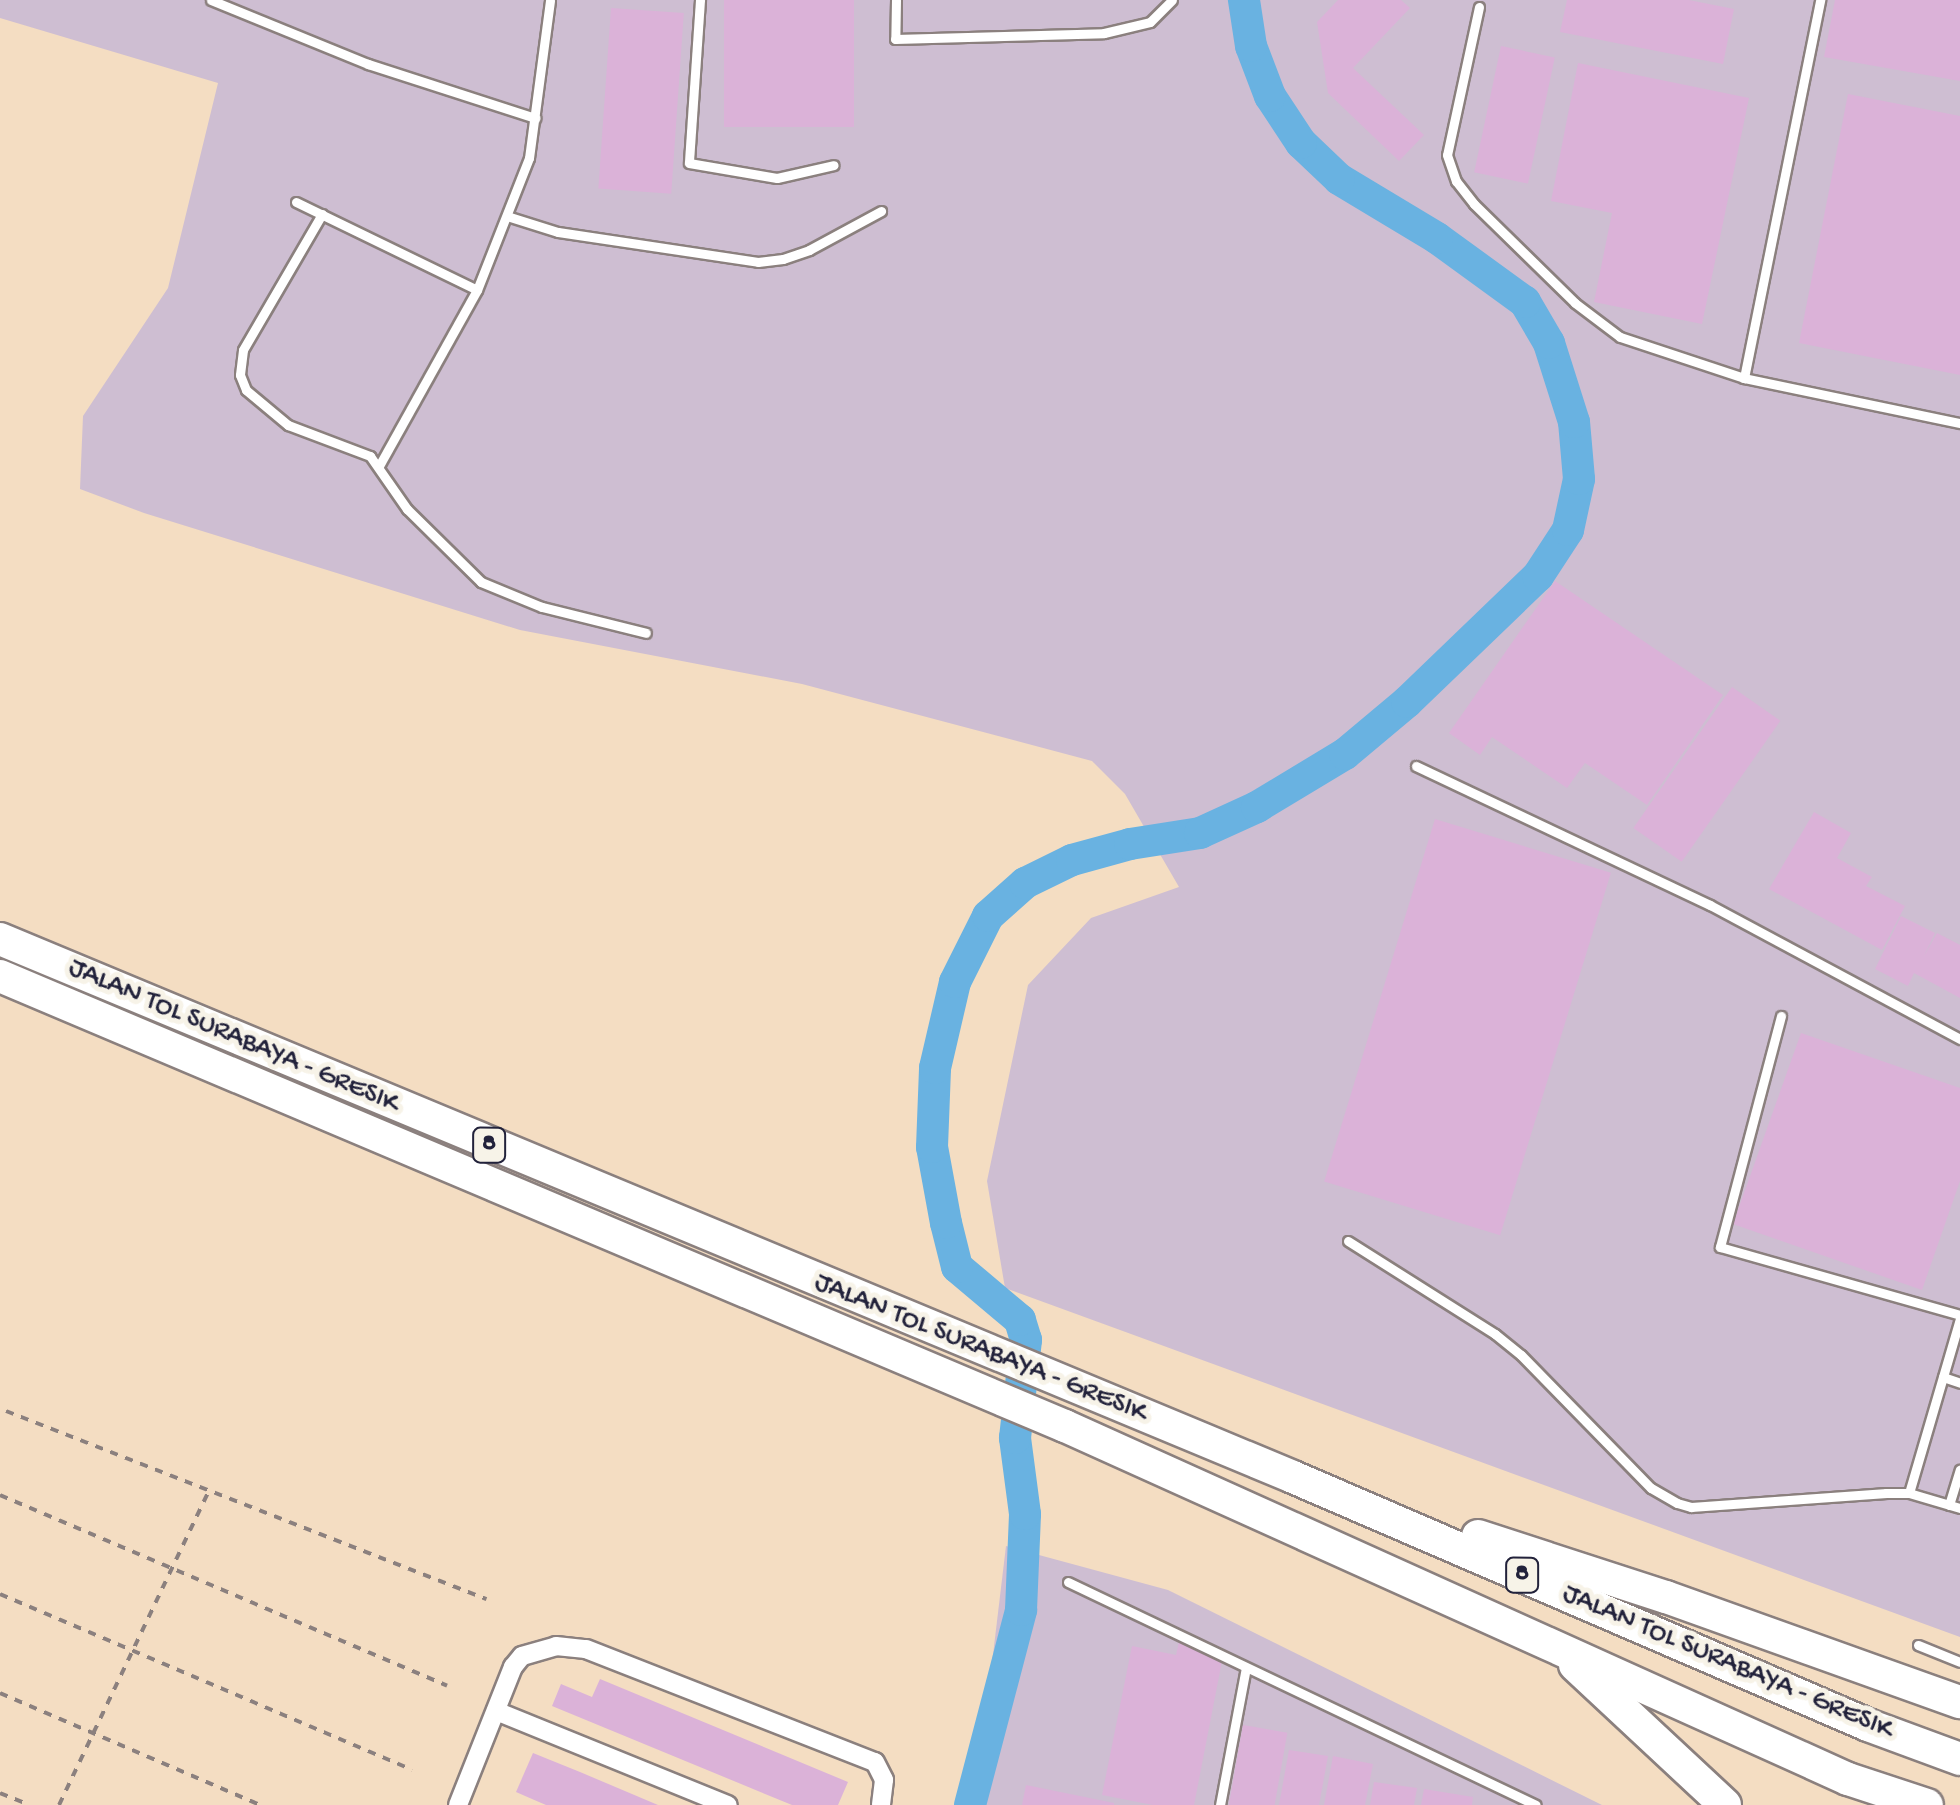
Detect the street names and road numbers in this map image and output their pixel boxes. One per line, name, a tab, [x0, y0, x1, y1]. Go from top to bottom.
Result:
street label: JALAN TOL SURABAYA - GRESIK	[63, 952, 403, 1122]
road number: 8	[472, 1125, 506, 1165]
street label: JALAN TOL SURABAYA - GRESIK	[809, 1267, 1151, 1431]
road number: 8	[1504, 1555, 1540, 1595]
street label: JALAN TOL SURABAYA - GRESIK	[1557, 1578, 1897, 1748]

